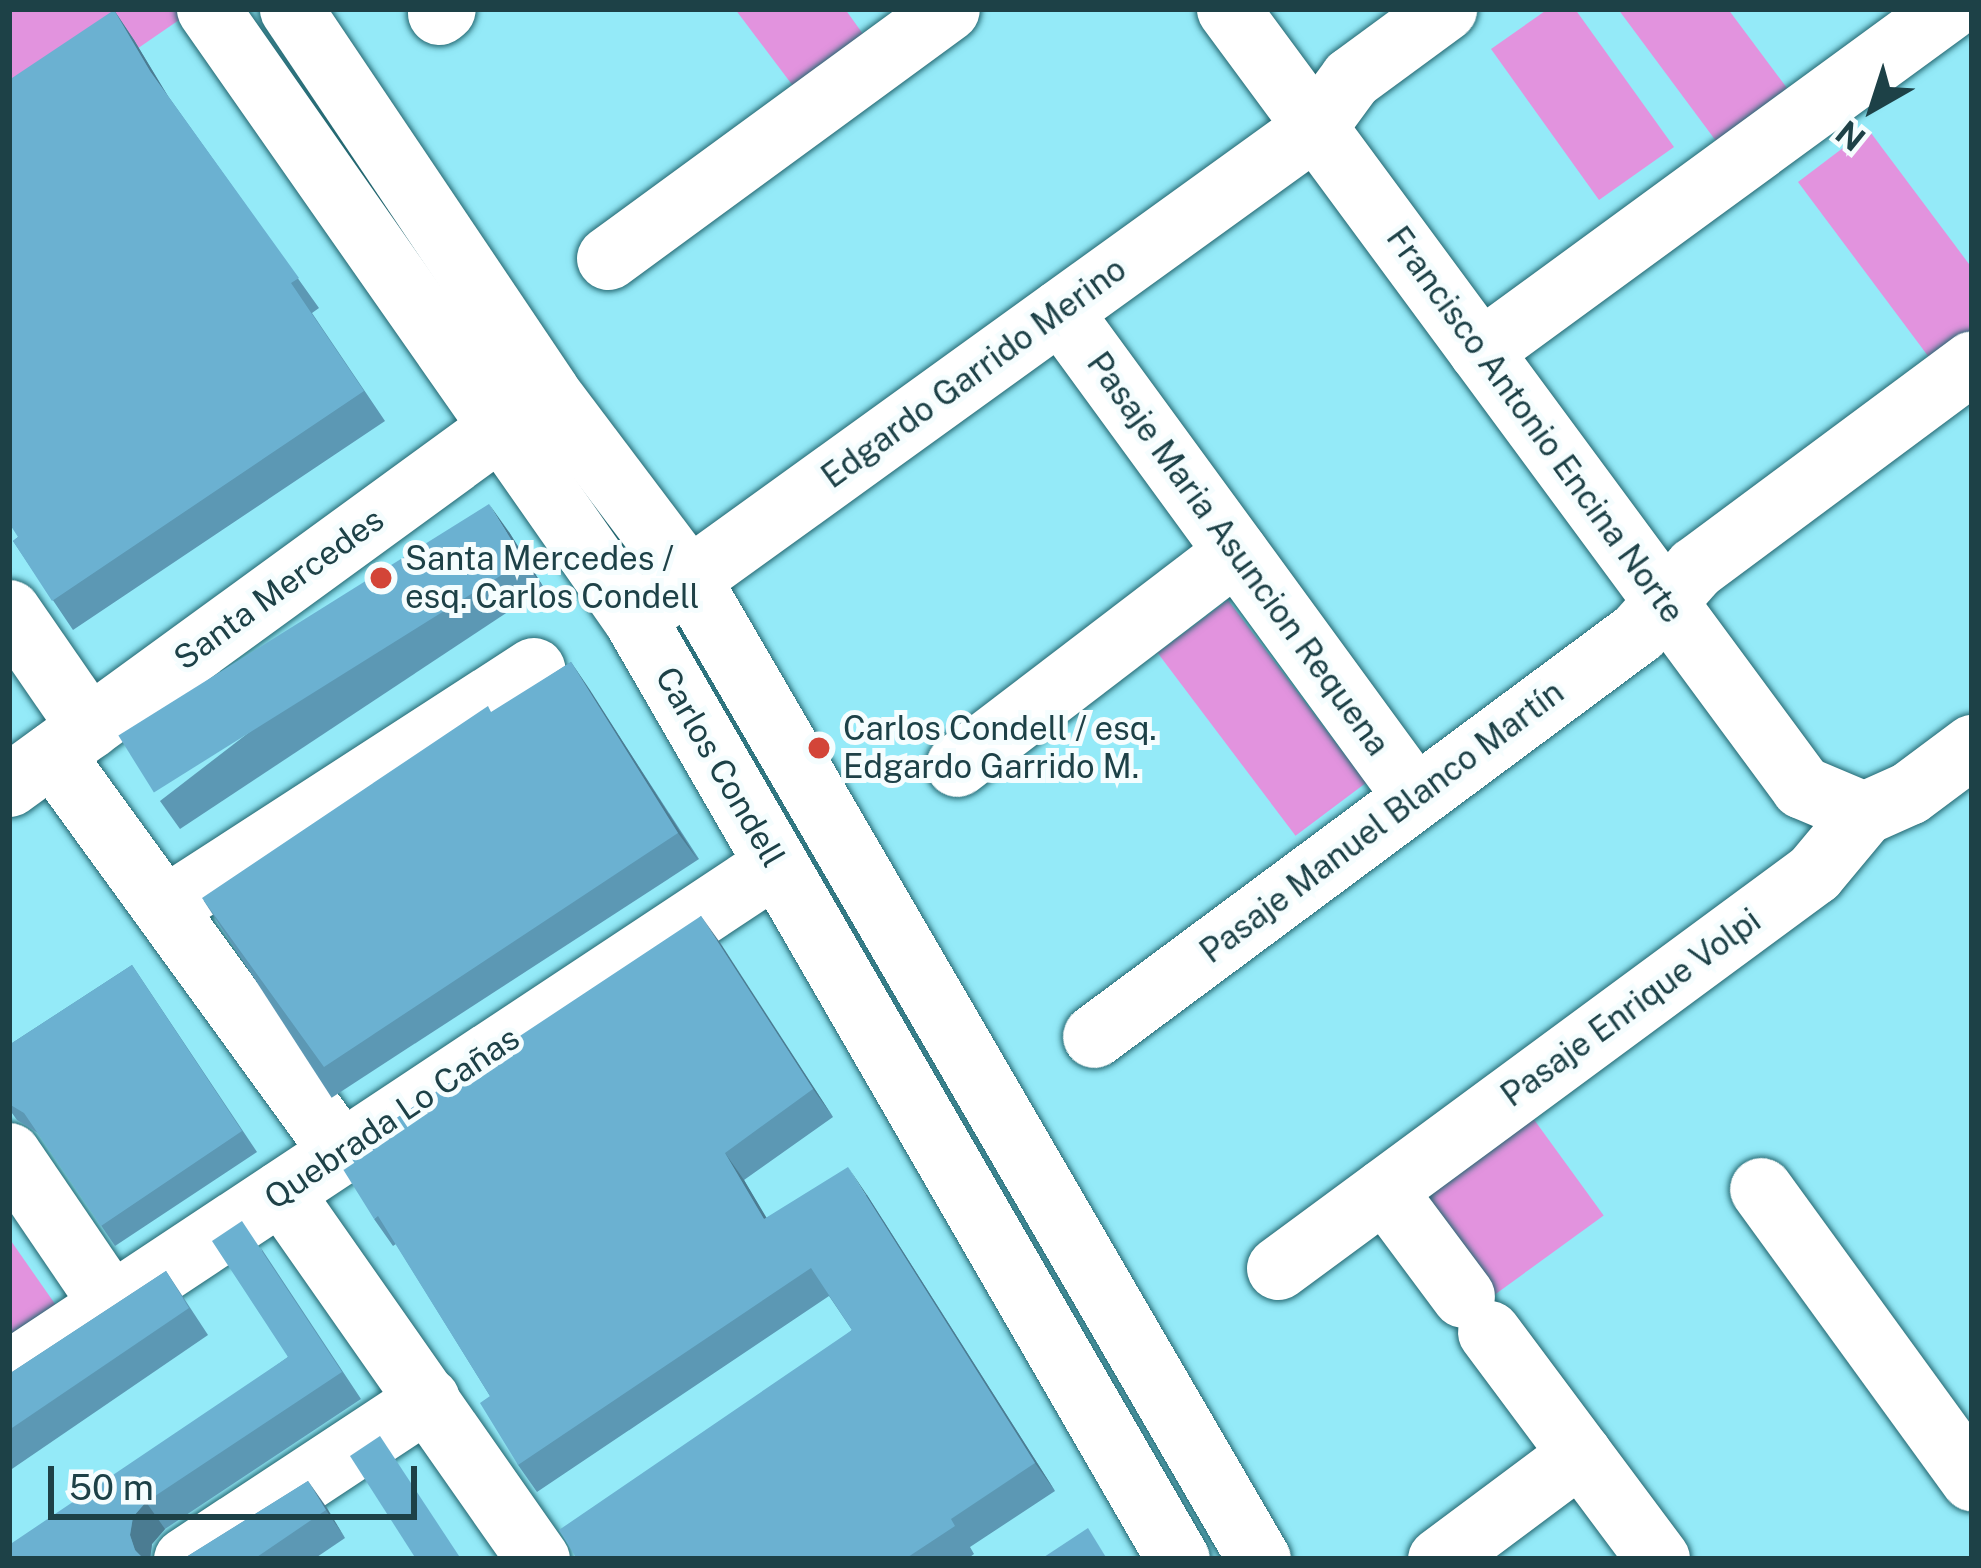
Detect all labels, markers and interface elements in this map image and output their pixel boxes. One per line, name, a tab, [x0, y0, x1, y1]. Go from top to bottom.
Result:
north arrow	[1813, 48, 1933, 168]
text: N	[1828, 113, 1872, 159]
street label: Francisco Antonio Encina Norte	[1378, 219, 1692, 631]
street label: Edgardo Garrido Merino	[814, 249, 1134, 497]
street label: Pasaje Maria Asuncion Requena	[1078, 345, 1398, 763]
street label: Santa Mercedes	[166, 500, 392, 678]
place label: Santa Mercedes / esq. Carlos Condell	[405, 539, 700, 617]
marker: Santa Mercedes / esq. Carlos Condell	[368, 565, 394, 591]
street label: Carlos Condell	[647, 660, 793, 874]
street label: Pasaje Manuel Blanco Martín	[1192, 672, 1572, 972]
place label: Carlos Condell / esq. Edgardo Garrido M.	[843, 709, 1157, 787]
marker: Carlos Condell / esq. Edgardo Garrido M.	[806, 735, 832, 761]
street label: Pasaje Enrique Volpi	[1493, 900, 1769, 1116]
street label: Quebrada Lo Cañas	[257, 1018, 527, 1218]
scale bar	[54, 1442, 423, 1516]
text: 50 m	[69, 1466, 154, 1508]

